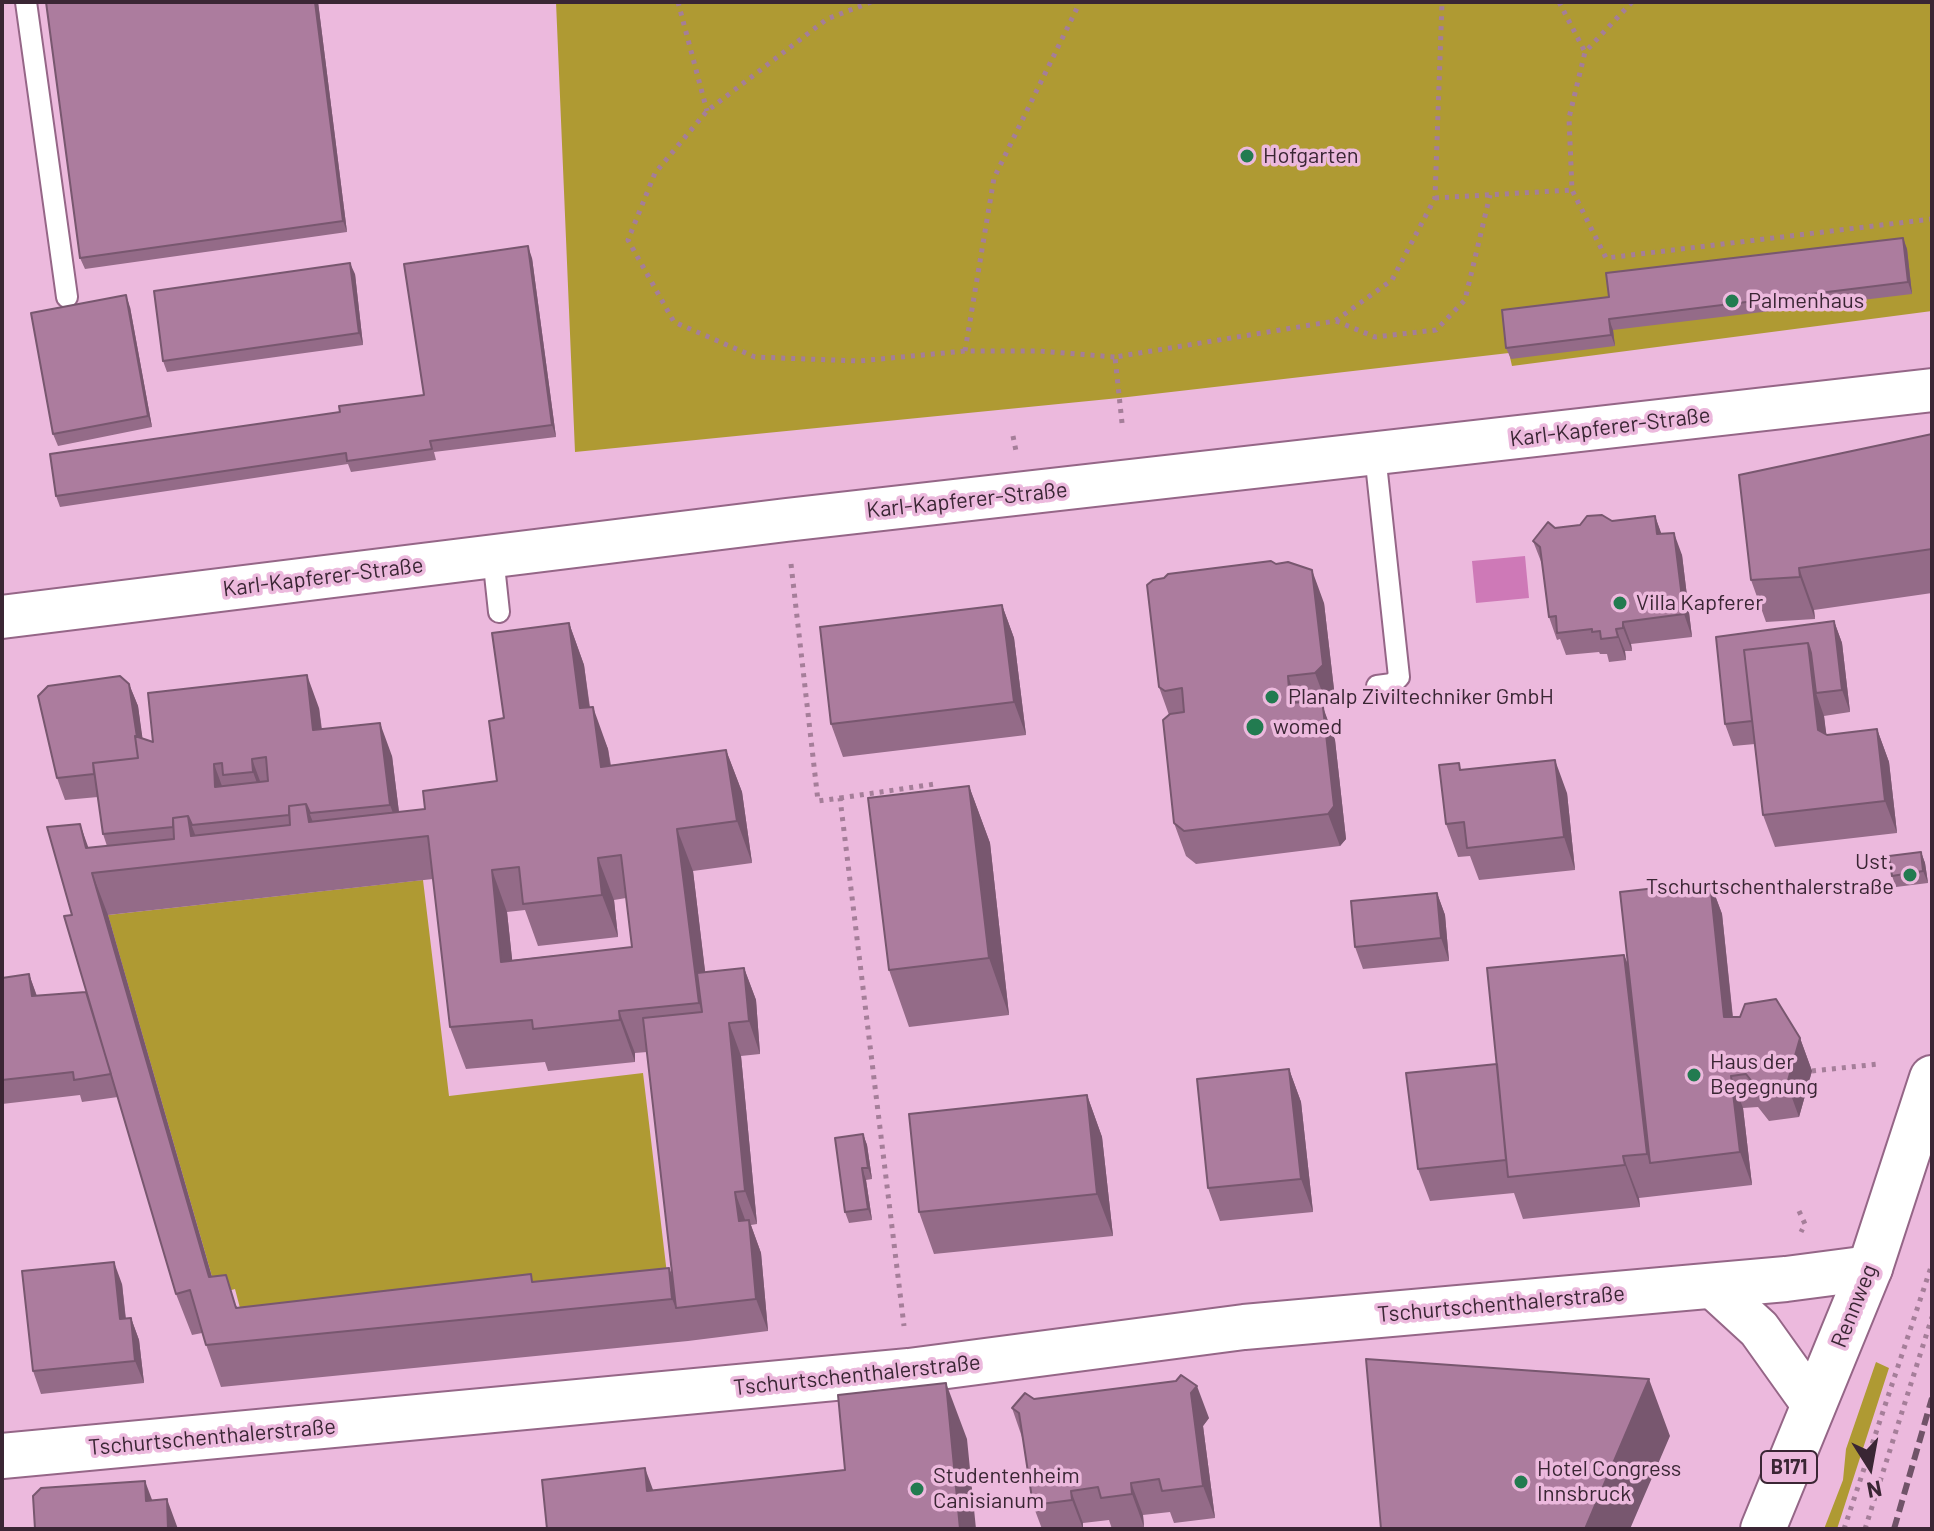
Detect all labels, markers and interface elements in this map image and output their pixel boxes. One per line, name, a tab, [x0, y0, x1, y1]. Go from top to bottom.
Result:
place label: Hofgarten	[1263, 143, 1359, 169]
marker: Hofgarten	[1238, 147, 1256, 165]
place label: Palmenhaus	[1748, 288, 1864, 314]
marker: Palmenhaus	[1723, 292, 1741, 310]
street label: Karl-Kapferer-Straße	[1508, 402, 1712, 452]
street label: Karl-Kapferer-Straße	[865, 476, 1069, 524]
street label: Karl-Kapferer-Straße	[221, 552, 425, 602]
place label: Villa Kapferer	[1636, 590, 1763, 616]
marker: Villa Kapferer	[1611, 594, 1629, 612]
place label: Planalp Ziviltechniker GmbH	[1288, 684, 1554, 710]
marker: Planalp Ziviltechniker GmbH	[1263, 688, 1281, 706]
place label: womed	[1273, 714, 1342, 740]
marker: womed	[1244, 716, 1266, 738]
place label: Ust. Tschurtschenthalerstraße	[1646, 849, 1894, 900]
marker: Ust. Tschurtschenthalerstraße	[1901, 866, 1919, 884]
place label: Haus der Begegnung	[1710, 1049, 1818, 1100]
marker: Haus der Begegnung	[1685, 1066, 1703, 1084]
street label: Rennweg	[1825, 1260, 1883, 1352]
street label: Tschurtschenthalerstraße	[1376, 1280, 1626, 1328]
street label: Tschurtschenthalerstraße	[732, 1349, 982, 1401]
street label: Tschurtschenthalerstraße	[87, 1413, 337, 1461]
north arrow	[1830, 1427, 1910, 1507]
road number: B171	[1761, 1451, 1817, 1483]
place label: Hotel Congress Innsbruck	[1537, 1456, 1681, 1508]
place label: Studentenheim Canisianum	[933, 1463, 1080, 1514]
marker: Hotel Congress Innsbruck	[1512, 1473, 1530, 1491]
text: N	[1865, 1476, 1884, 1505]
marker: Studentenheim Canisianum	[908, 1480, 926, 1498]

